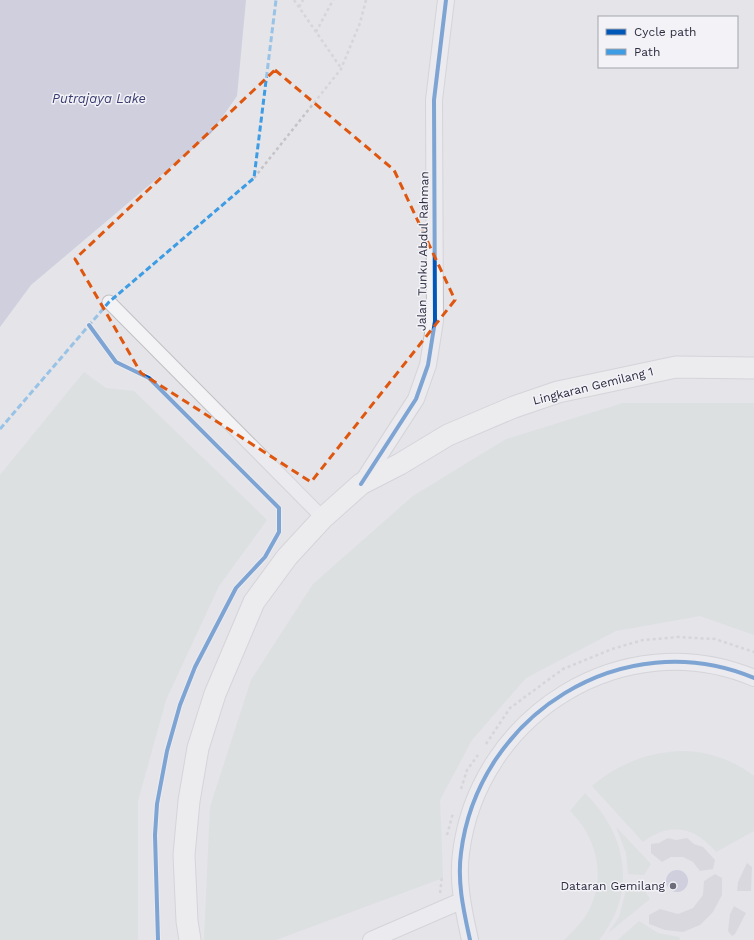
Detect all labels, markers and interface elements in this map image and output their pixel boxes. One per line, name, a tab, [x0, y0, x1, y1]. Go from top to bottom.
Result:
legend	[598, 16, 738, 68]
text: Cycle path	[634, 25, 696, 39]
text: Path	[634, 45, 660, 59]
water label: Putrajaya Lake	[52, 91, 146, 106]
street label: Jalan Tunku Abdul Rahman	[415, 171, 431, 331]
street label: Lingkaran Gemilang 1	[531, 364, 655, 408]
place label: Dataran Gemilang	[560, 879, 666, 893]
marker: Dataran Gemilang	[668, 881, 678, 891]

